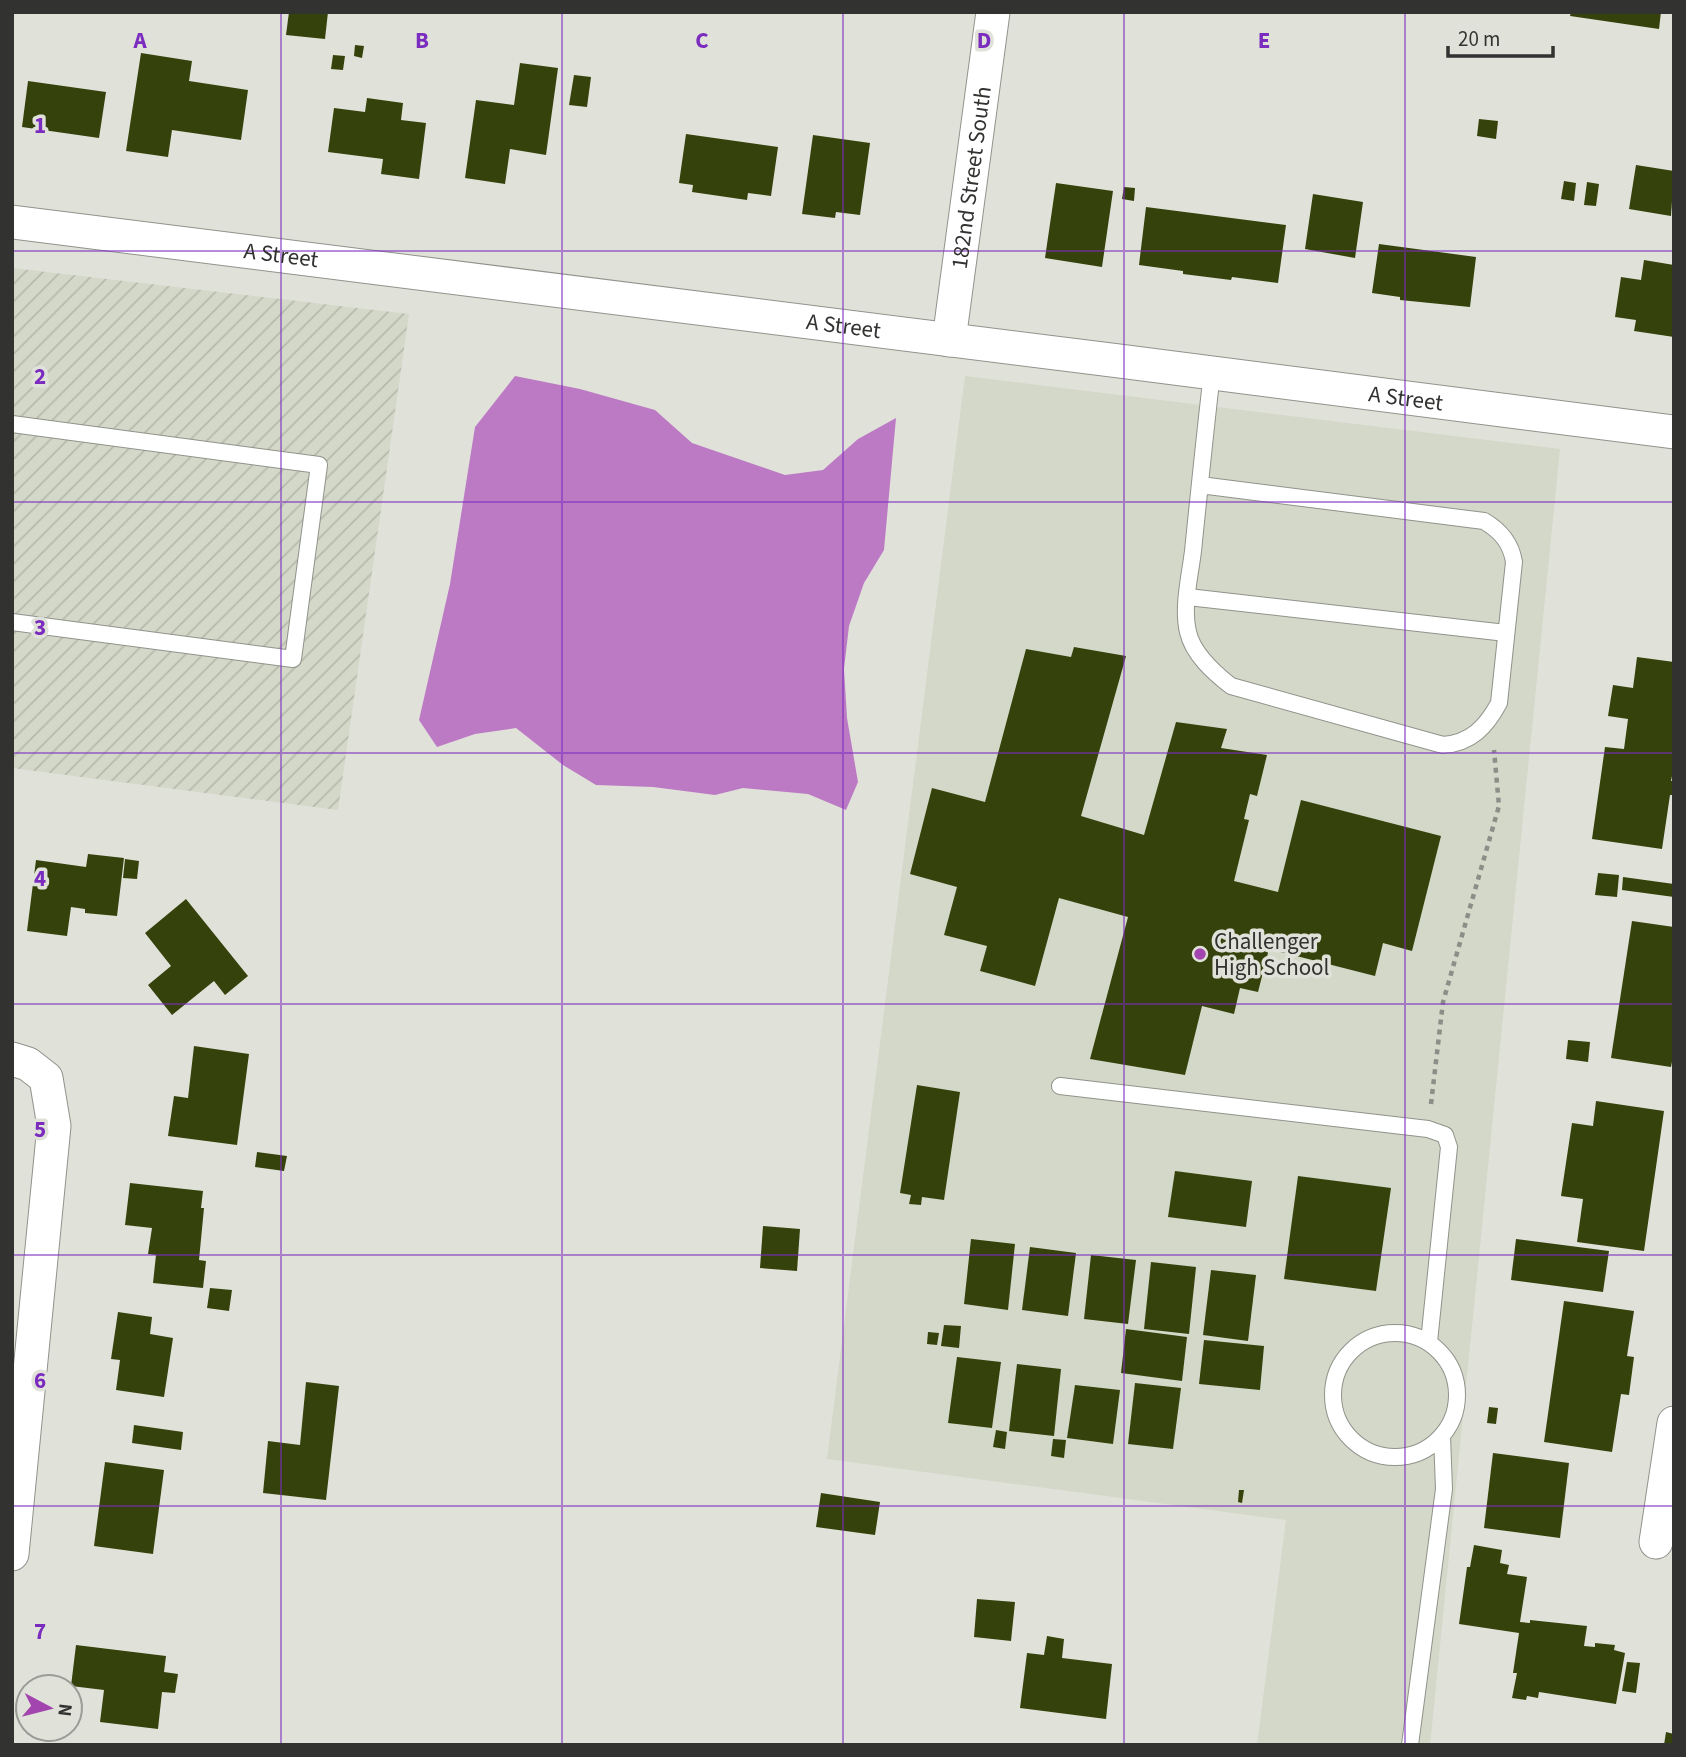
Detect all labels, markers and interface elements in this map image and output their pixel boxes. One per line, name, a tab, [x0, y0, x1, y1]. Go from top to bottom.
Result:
scale bar	[1448, 14, 1553, 58]
text: A	[132, 24, 147, 57]
text: B	[415, 24, 429, 57]
text: C	[695, 24, 709, 57]
text: D	[977, 24, 991, 57]
text: E	[1258, 24, 1270, 57]
text: 20 m	[1458, 24, 1500, 54]
street label: 182nd Street South	[942, 84, 999, 271]
text: 1	[34, 109, 46, 142]
street label: A Street	[242, 234, 320, 276]
street label: A Street	[804, 304, 883, 347]
text: 2	[34, 360, 46, 393]
street label: A Street	[1367, 377, 1445, 419]
text: 3	[34, 611, 46, 644]
text: 4	[34, 862, 46, 895]
place label: Challenger High School	[1214, 925, 1329, 984]
marker: Challenger High School	[1192, 946, 1208, 962]
text: 5	[34, 1113, 46, 1146]
text: 6	[34, 1364, 46, 1397]
text: 7	[34, 1615, 46, 1648]
north arrow	[14, 1673, 84, 1743]
text: N	[50, 1702, 79, 1718]

